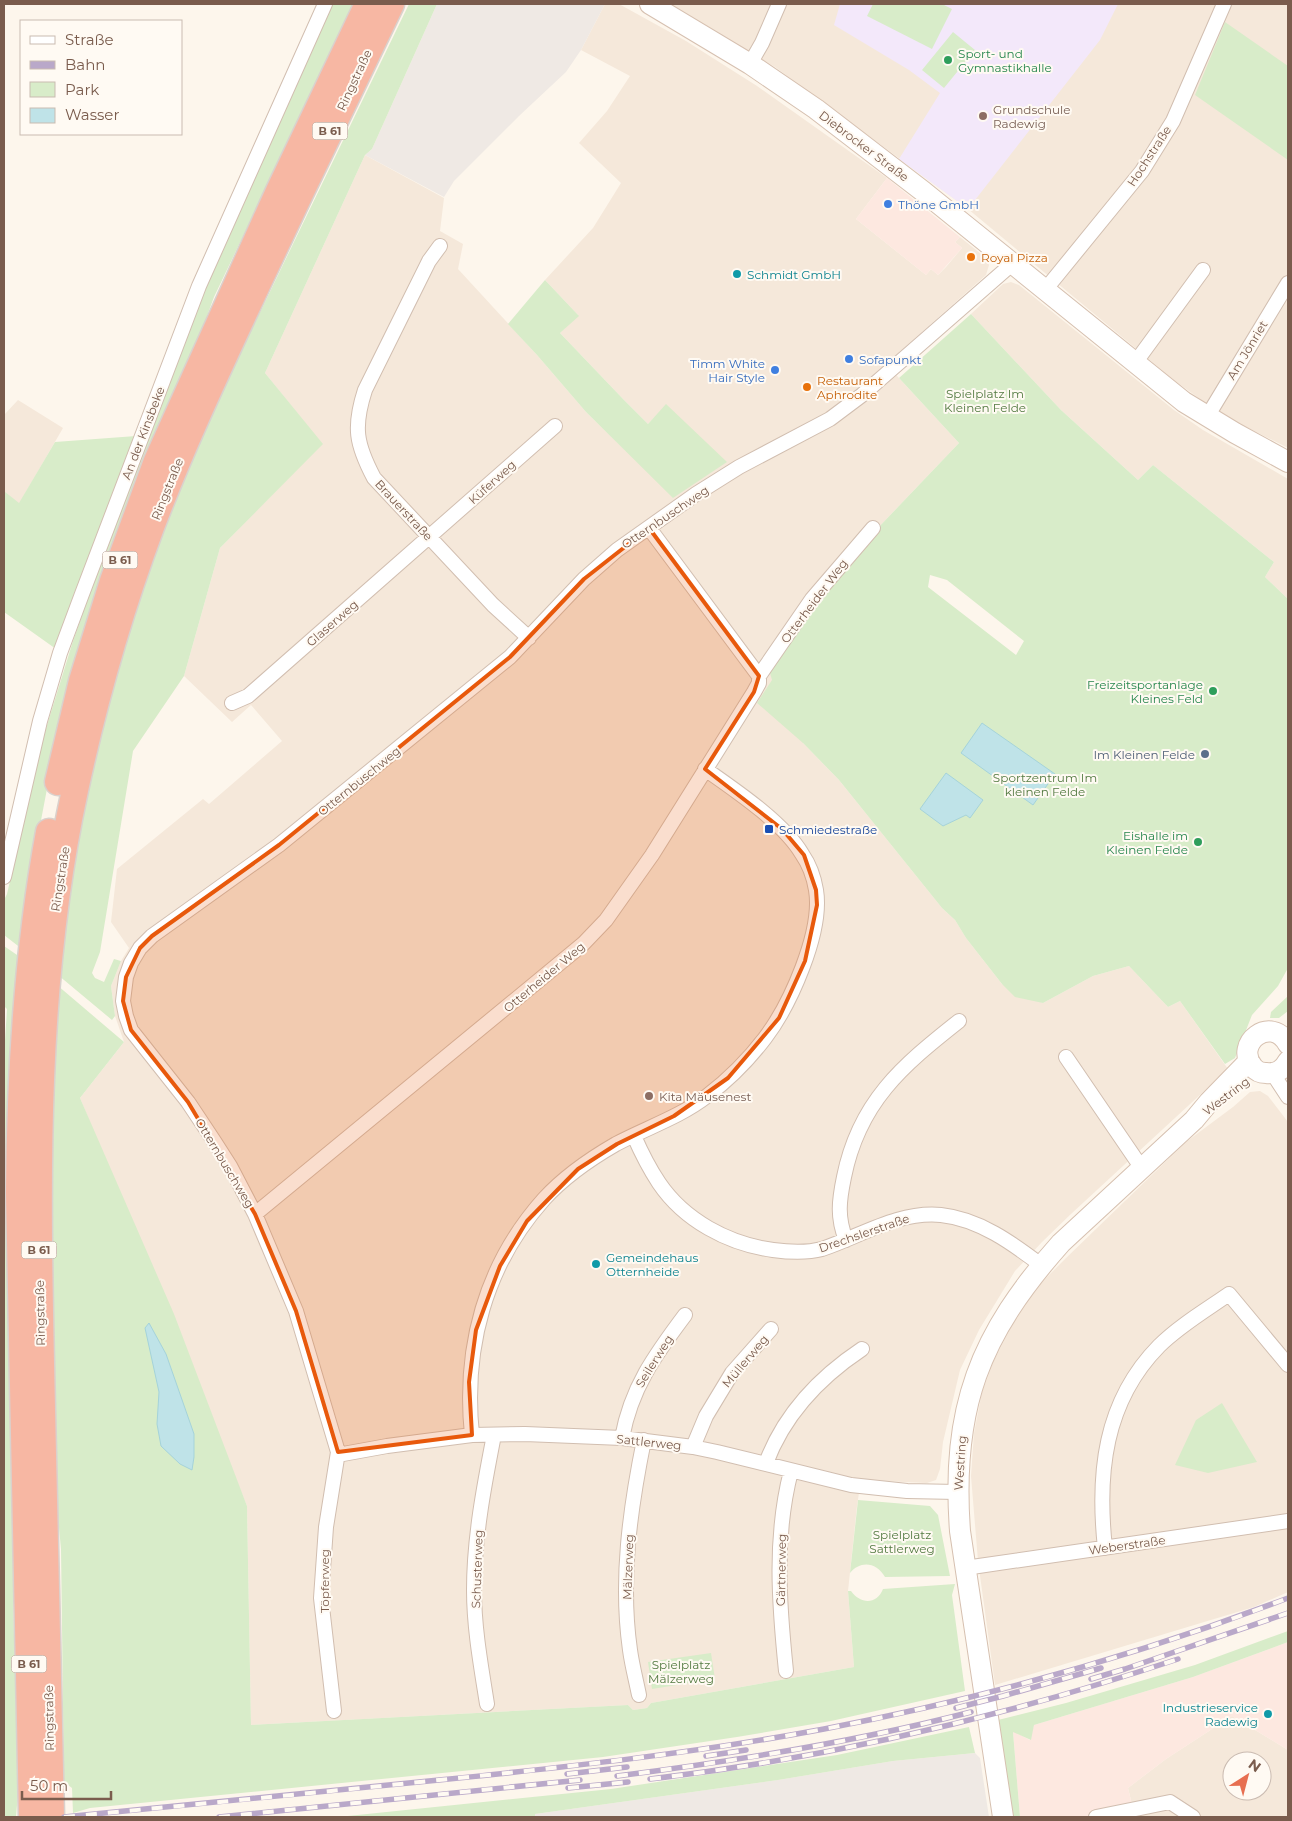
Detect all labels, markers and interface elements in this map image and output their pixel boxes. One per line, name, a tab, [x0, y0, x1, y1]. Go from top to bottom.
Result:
legend	[20, 20, 182, 135]
text: Straße	[65, 30, 114, 49]
place label: Sport- und Gymnastikhalle	[958, 46, 1052, 75]
street label: Ringstraße	[333, 47, 375, 113]
marker: Sport- und Gymnastikhalle	[942, 54, 954, 66]
text: Bahn	[65, 55, 105, 74]
text: Park	[65, 80, 99, 99]
place label: Grundschule Radewig	[993, 102, 1071, 131]
text: Wasser	[65, 105, 119, 124]
street label: Diebrocker Straße	[816, 107, 912, 185]
marker: Grundschule Radewig	[977, 110, 989, 122]
road number: B 61	[312, 122, 348, 140]
street label: Hochstraße	[1124, 123, 1174, 189]
place label: Thöne GmbH	[898, 197, 979, 212]
marker: Thöne GmbH	[882, 198, 894, 210]
place label: Royal Pizza	[981, 250, 1048, 265]
marker: Royal Pizza	[965, 251, 977, 263]
place label: Schmidt GmbH	[747, 267, 841, 282]
marker: Schmidt GmbH	[731, 268, 743, 280]
street label: Am Jönriet	[1224, 318, 1271, 382]
place label: Sofapunkt	[859, 352, 921, 367]
marker: Sofapunkt	[843, 353, 855, 365]
place label: Timm White Hair Style	[690, 356, 765, 385]
marker: Timm White Hair Style	[769, 364, 781, 376]
place label: Restaurant Aphrodite	[817, 373, 883, 402]
marker: Restaurant Aphrodite	[801, 381, 813, 393]
street label: An der Kinsbeke	[118, 384, 168, 482]
park label: Spielplatz Im Kleinen Felde	[944, 386, 1026, 415]
street label: Ringstraße	[148, 456, 186, 522]
street label: Küferweg	[465, 457, 519, 507]
street label: Brauerstraße	[372, 476, 436, 544]
street label: Otternbuschweg	[618, 482, 712, 552]
road number: B 61	[102, 552, 138, 568]
street label: Otterheider Weg	[777, 556, 851, 646]
street label: Glaserweg	[303, 596, 361, 650]
place label: Freizeitsportanlage Kleines Feld	[1087, 677, 1203, 706]
marker: Freizeitsportanlage Kleines Feld	[1207, 685, 1219, 697]
street label: Otternbuschweg	[315, 743, 403, 819]
place label: Im Kleinen Felde	[1093, 747, 1195, 762]
marker: Im Kleinen Felde	[1199, 748, 1211, 760]
park label: Sportzentrum Im kleinen Felde	[993, 770, 1097, 799]
place label: Schmiedestraße	[779, 822, 877, 837]
marker: Schmiedestraße	[763, 823, 775, 835]
place label: Eishalle im Kleinen Felde	[1106, 828, 1188, 857]
marker: Eishalle im Kleinen Felde	[1192, 836, 1204, 848]
street label: Ringstraße	[47, 845, 73, 913]
street label: Otterheider Weg	[500, 939, 588, 1015]
street label: Westring	[1200, 1073, 1252, 1119]
place label: Kita Mäusenest	[659, 1089, 751, 1104]
marker: Kita Mäusenest	[643, 1090, 655, 1102]
street label: Otternbuschweg	[192, 1115, 258, 1211]
street label: Drechslerstraße	[817, 1210, 911, 1256]
road number: B 61	[22, 1242, 56, 1258]
place label: Gemeindehaus Otternheide	[606, 1250, 698, 1279]
marker: Gemeindehaus Otternheide	[590, 1258, 602, 1270]
street label: Ringstraße	[32, 1280, 48, 1346]
street label: Seilerweg	[632, 1332, 676, 1390]
street label: Müllerweg	[719, 1332, 771, 1390]
street label: Sattlerweg	[616, 1431, 682, 1453]
street label: Westring	[951, 1435, 969, 1491]
park label: Spielplatz Sattlerweg	[869, 1527, 935, 1556]
street label: Schusterweg	[468, 1529, 486, 1609]
street label: Weberstraße	[1088, 1532, 1166, 1558]
street label: Mälzerweg	[619, 1534, 637, 1600]
street label: Gärtnerweg	[773, 1534, 789, 1606]
street label: Töpferweg	[317, 1549, 332, 1613]
road number: B 61	[12, 1656, 46, 1672]
park label: Spielplatz Mälzerweg	[648, 1657, 714, 1686]
street label: Ringstraße	[41, 1685, 57, 1751]
place label: Industrieservice Radewig	[1162, 1700, 1258, 1729]
marker: Industrieservice Radewig	[1262, 1708, 1274, 1720]
north arrow	[1222, 1751, 1272, 1801]
text: N	[1245, 1755, 1265, 1776]
scale bar	[22, 1768, 111, 1800]
text: 50 m	[30, 1776, 68, 1795]

